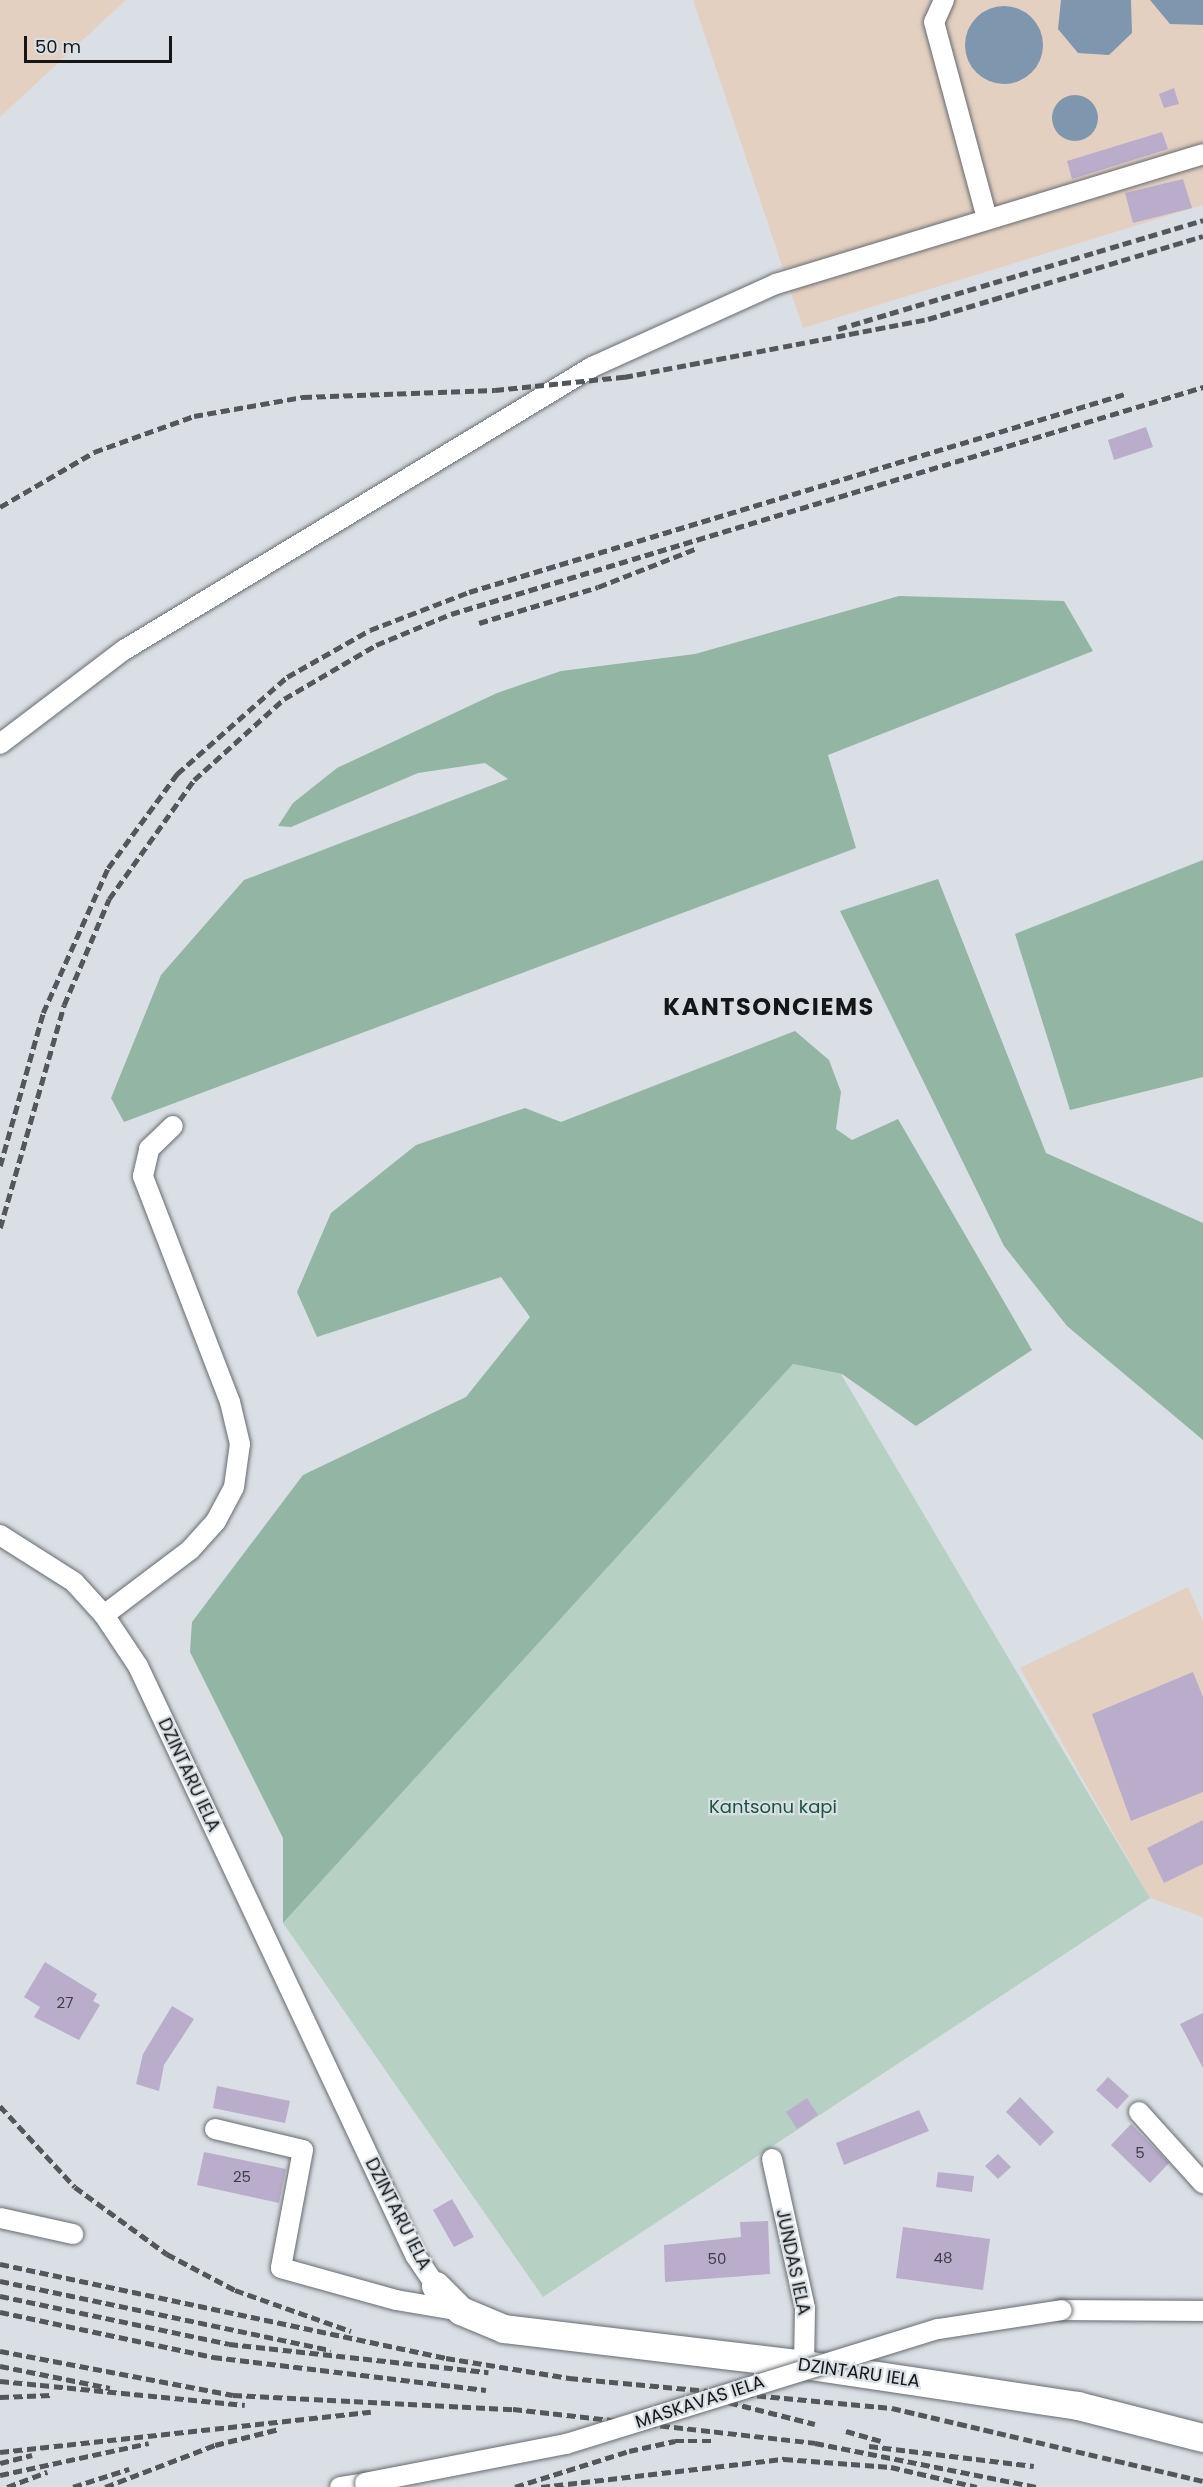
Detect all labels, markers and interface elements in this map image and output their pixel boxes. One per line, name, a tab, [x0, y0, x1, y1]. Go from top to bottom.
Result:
scale bar	[27, 24, 176, 62]
text: 50 m	[35, 34, 81, 59]
district label: KANTSONCIEMS	[663, 993, 875, 1021]
street label: DZINTARU IELA	[153, 1715, 225, 1835]
park label: Kantsonu kapi	[709, 1796, 837, 1818]
house number: 27	[57, 1994, 73, 2012]
house number: 5	[1135, 2144, 1145, 2162]
street label: DZINTARU IELA	[360, 2154, 436, 2274]
house number: 25	[233, 2168, 251, 2186]
street label: JUNDAS IELA	[771, 2207, 815, 2317]
house number: 48	[934, 2249, 952, 2267]
house number: 50	[708, 2250, 726, 2268]
street label: DZINTARU IELA	[797, 2354, 921, 2392]
street label: MASKAVAS IELA	[633, 2371, 767, 2433]

